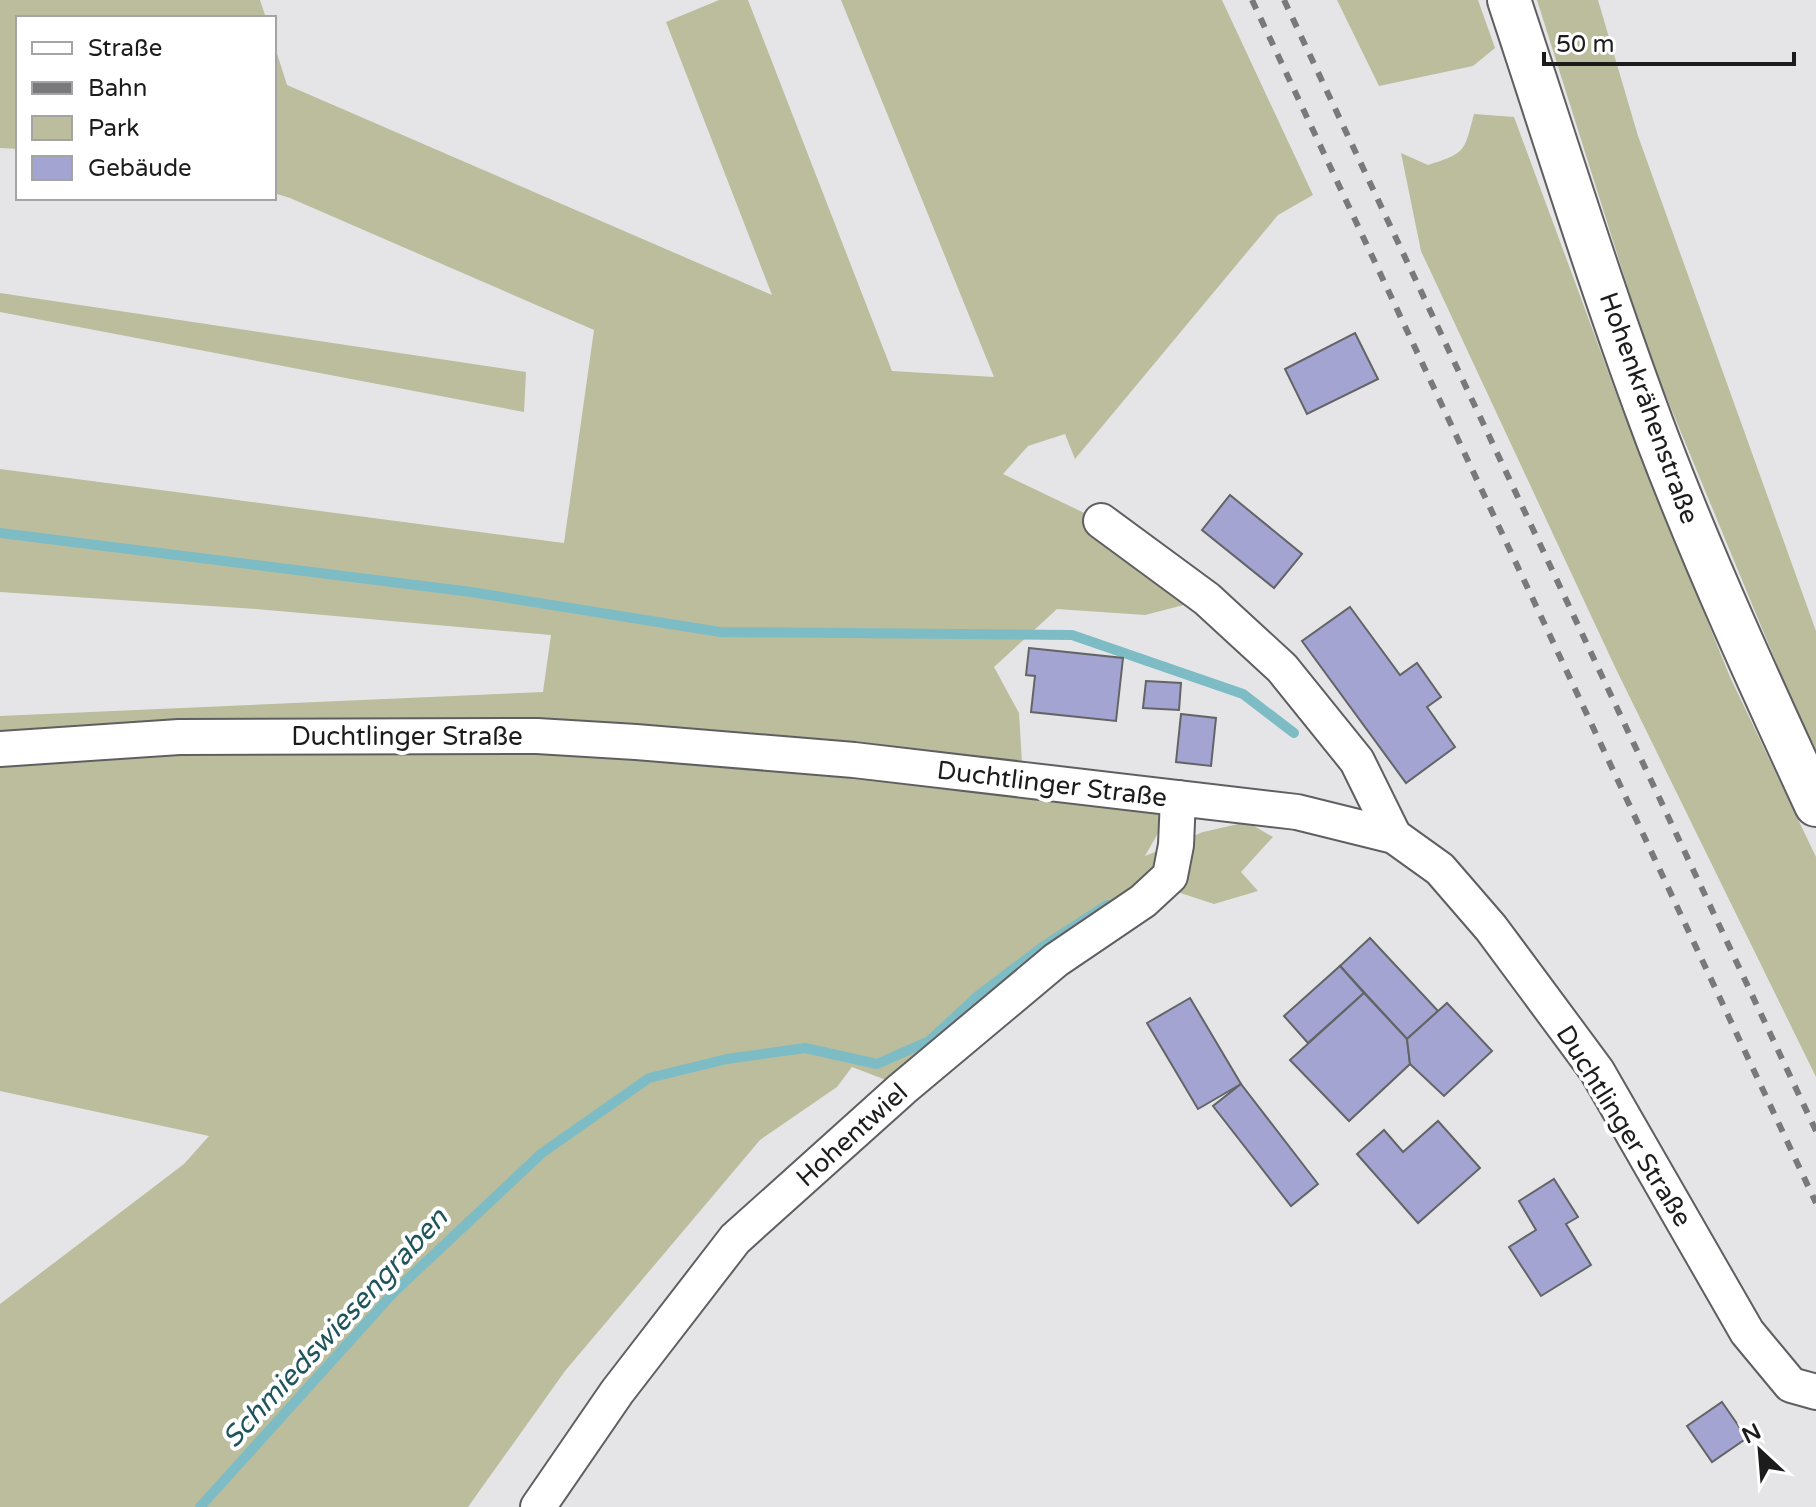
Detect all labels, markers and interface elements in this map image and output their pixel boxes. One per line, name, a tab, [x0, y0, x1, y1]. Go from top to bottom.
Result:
legend	[16, 16, 276, 200]
scale bar	[1544, 16, 1794, 66]
text: 50 m	[1556, 30, 1614, 59]
text: Straße	[88, 34, 162, 63]
text: Bahn	[88, 74, 147, 103]
text: Park	[88, 114, 139, 143]
text: Gebäude	[88, 154, 192, 183]
street label: Hohenkrähenstraße	[1593, 288, 1705, 528]
street label: Duchtlinger Straße	[291, 721, 523, 752]
street label: Duchtlinger Straße	[935, 755, 1169, 813]
street label: Duchtlinger Straße	[1550, 1020, 1698, 1232]
street label: Hohentwiel	[790, 1077, 914, 1193]
water label: Schmiedswiesengraben	[215, 1201, 455, 1455]
north arrow	[1720, 1411, 1800, 1491]
text: N	[1738, 1418, 1765, 1449]

